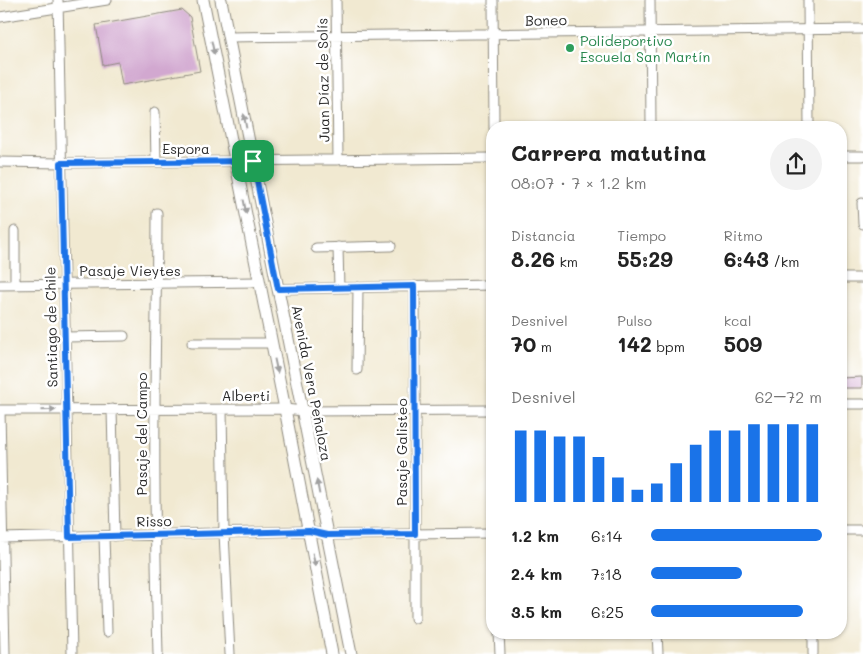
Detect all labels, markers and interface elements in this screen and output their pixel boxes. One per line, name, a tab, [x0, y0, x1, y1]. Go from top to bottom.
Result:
street label: Boneo	[525, 10, 567, 30]
street label: Juan Díaz de Solís	[312, 18, 334, 142]
place label: Polideportivo Escuela San Martín	[580, 31, 710, 66]
one-way arrow	[209, 40, 217, 56]
marker: Polideportivo Escuela San Martín	[564, 42, 576, 54]
one-way arrow	[241, 113, 249, 129]
text: Carrera matutina	[511, 138, 706, 167]
button: share	[770, 138, 822, 190]
street label: Espora	[162, 139, 210, 158]
pin	[232, 140, 274, 182]
icon: arrive	[239, 147, 267, 175]
text: 08:07 · 7 × 1.2 km	[511, 172, 646, 193]
one-way arrow	[241, 199, 249, 215]
text: Distancia	[511, 226, 576, 245]
text: Tiempo	[617, 226, 666, 245]
text: Ritmo	[724, 226, 763, 245]
text: 8.26	[511, 245, 555, 272]
text: 55:29	[617, 245, 673, 272]
text: 6:43	[724, 245, 769, 272]
text: km	[555, 252, 578, 271]
text: /km	[769, 252, 799, 271]
street label: Pasaje Vieytes	[79, 261, 181, 280]
street label: Santiago de Chile	[40, 266, 62, 388]
street label: Avenida Vera Peñaloza	[288, 303, 336, 463]
text: Desnivel	[511, 311, 568, 330]
text: Pulso	[617, 311, 652, 330]
text: kcal	[724, 311, 752, 330]
text: 70	[511, 330, 536, 357]
text: 142	[617, 330, 652, 357]
text: 509	[724, 330, 762, 357]
text: m	[536, 337, 552, 356]
text: bpm	[652, 337, 685, 356]
one-way arrow	[273, 359, 281, 375]
street label: Pasaje del Campo	[132, 372, 151, 496]
street label: Alberti	[222, 386, 270, 405]
text: Desnivel	[511, 386, 576, 407]
text: 62–72 m	[755, 386, 822, 407]
street label: Pasaje Galisteo	[392, 398, 411, 506]
one-way arrow	[41, 405, 57, 413]
one-way arrow	[313, 478, 321, 494]
street label: Risso	[136, 511, 172, 531]
text: 1.2 km	[511, 525, 559, 546]
text: 6:14	[591, 525, 622, 546]
one-way arrow	[311, 553, 319, 569]
text: 2.4 km	[511, 563, 562, 584]
text: 7:18	[591, 563, 622, 584]
text: 3.5 km	[511, 601, 562, 622]
text: 6:25	[591, 601, 624, 622]

